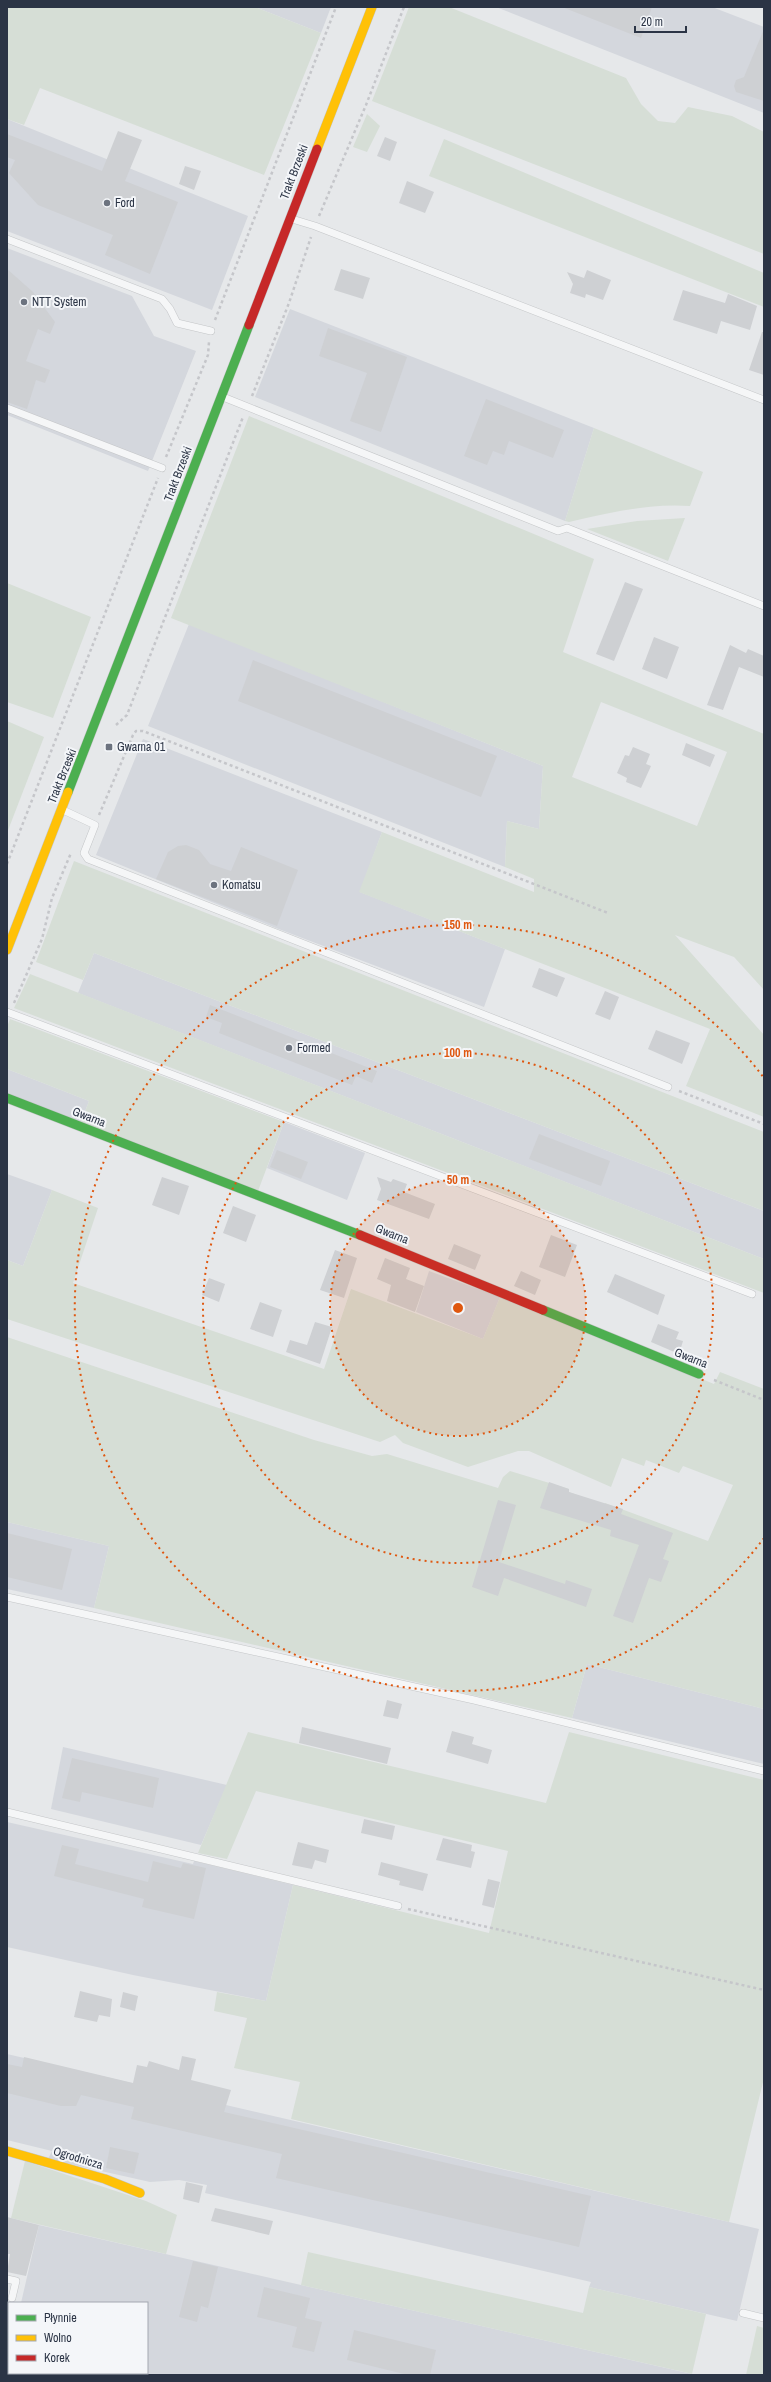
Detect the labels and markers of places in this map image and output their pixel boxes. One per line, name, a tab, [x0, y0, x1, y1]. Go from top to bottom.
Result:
place label: Ford	[115, 195, 135, 211]
marker: Ford	[102, 198, 112, 208]
place label: NTT System	[32, 294, 87, 310]
marker: NTT System	[19, 297, 29, 307]
place label: Gwarna 01	[117, 739, 166, 755]
marker: Gwarna 01	[104, 742, 114, 752]
place label: Komatsu	[222, 877, 261, 893]
marker: Komatsu	[209, 880, 219, 890]
place label: Formed	[297, 1040, 330, 1056]
marker: Formed	[284, 1043, 294, 1053]
centre of rings	[451, 1301, 465, 1315]

